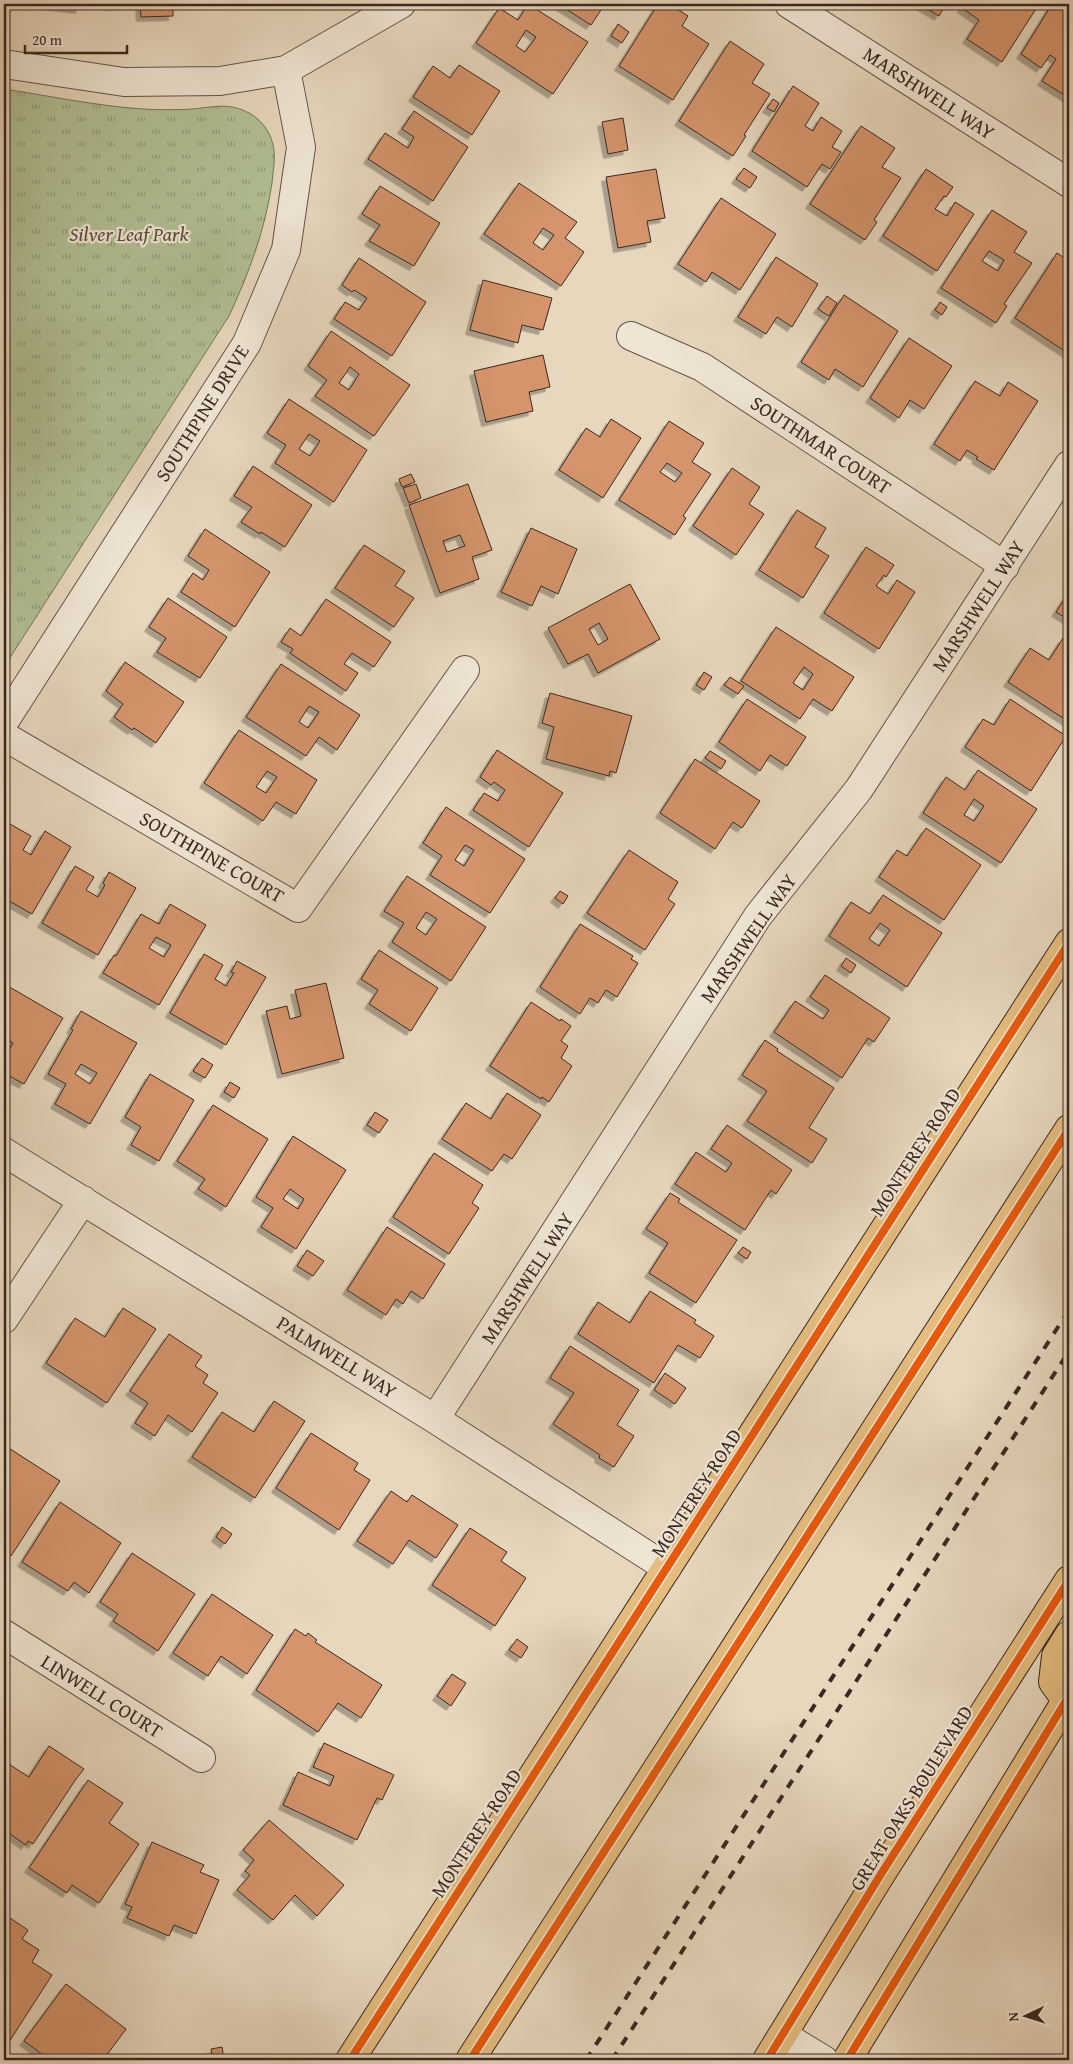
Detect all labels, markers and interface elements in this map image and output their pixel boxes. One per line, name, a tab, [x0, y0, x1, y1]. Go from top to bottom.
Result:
scale bar	[25, 22, 128, 54]
text: 20 m	[32, 29, 63, 50]
street label: MARSHWELL WAY	[858, 39, 1001, 146]
park label: Silver Leaf Park	[69, 219, 190, 248]
street label: SOUTHPINE DRIVE	[148, 338, 256, 487]
street label: SOUTHMAR COURT	[745, 388, 897, 501]
street label: MARSHWELL WAY	[924, 534, 1031, 677]
street label: SOUTHPINE COURT	[135, 803, 290, 910]
street label: MARSHWELL WAY	[692, 867, 803, 1008]
street label: MONTEREY ROAD	[862, 1082, 967, 1222]
street label: MARSHWELL WAY	[473, 1206, 580, 1349]
street label: PALMWELL WAY	[272, 1308, 403, 1405]
street label: MONTEREY ROAD	[643, 1423, 748, 1563]
street label: LINWELL COURT	[36, 1647, 169, 1745]
street label: GREAT OAKS BOULEVARD	[842, 1700, 979, 1896]
street label: MONTEREY ROAD	[423, 1763, 528, 1903]
north arrow	[1000, 1992, 1050, 2042]
text: N	[1003, 2011, 1023, 2022]

